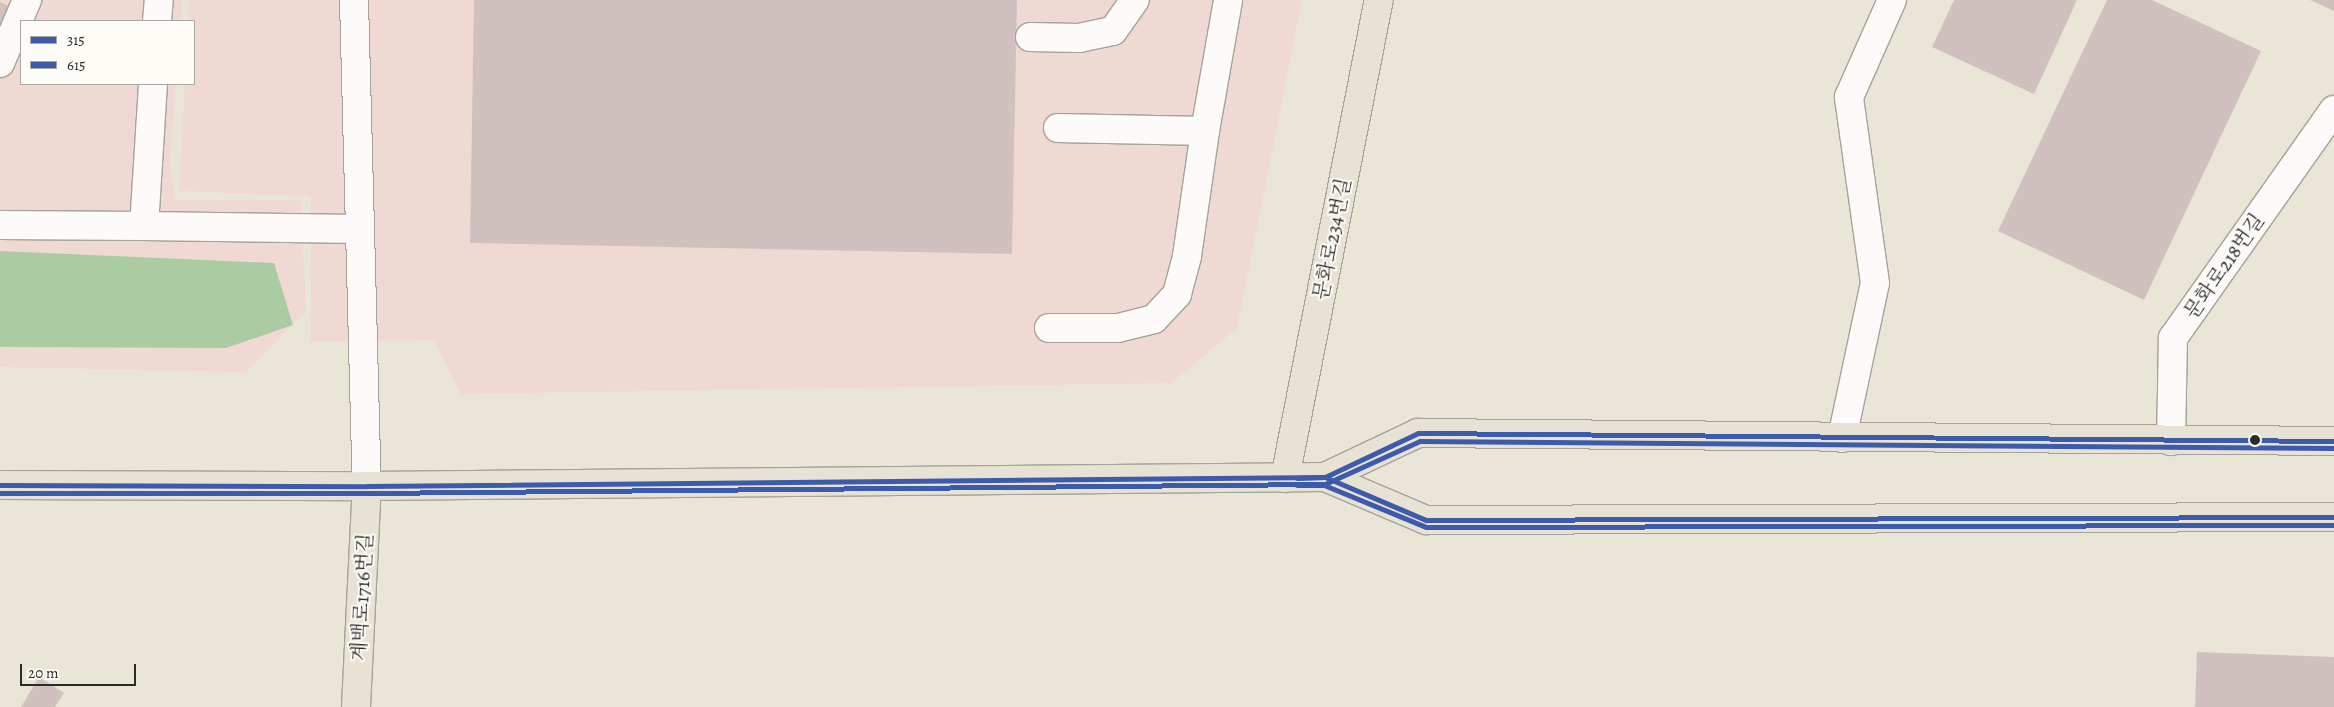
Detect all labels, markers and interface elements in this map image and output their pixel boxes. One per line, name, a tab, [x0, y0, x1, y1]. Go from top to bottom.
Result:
legend	[20, 20, 195, 85]
text: 315	[67, 30, 85, 50]
text: 615	[67, 55, 86, 75]
street label: 문화로234번길	[1308, 176, 1356, 302]
street label: 문화로218번길	[2179, 209, 2269, 323]
unlabelled marker	[2250, 435, 2260, 445]
street label: 계백로1716번길	[347, 532, 377, 662]
scale bar	[22, 654, 139, 686]
text: 20 m	[28, 663, 59, 683]

